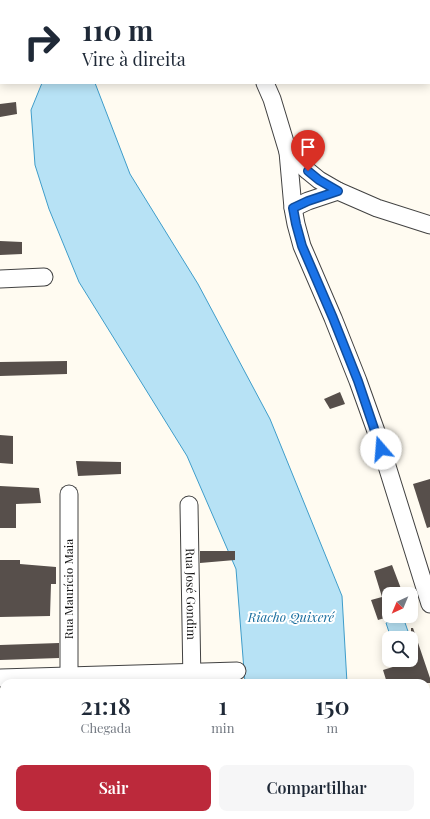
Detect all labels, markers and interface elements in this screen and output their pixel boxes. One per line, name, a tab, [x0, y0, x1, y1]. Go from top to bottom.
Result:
text: 110 m	[82, 11, 153, 48]
icon: right	[16, 16, 68, 68]
text: Vire à direita	[82, 47, 186, 71]
pin	[291, 130, 325, 171]
icon: arrive	[297, 136, 319, 158]
position arrow	[360, 428, 402, 470]
street label: Rua Maurício Maia	[60, 539, 76, 639]
street label: Rua José Gondim	[183, 548, 200, 640]
north arrow	[382, 587, 418, 623]
map controls	[382, 587, 418, 667]
water label: Riacho Quixeré	[247, 608, 336, 625]
button: search	[382, 631, 418, 667]
text: 21:18	[81, 689, 131, 721]
text: 1	[218, 689, 227, 721]
text: 150	[315, 689, 350, 721]
text: Chegada	[80, 719, 131, 736]
text: min	[211, 719, 234, 736]
text: m	[326, 719, 338, 736]
button: Sair	[16, 765, 211, 811]
button: Compartilhar	[219, 765, 414, 811]

